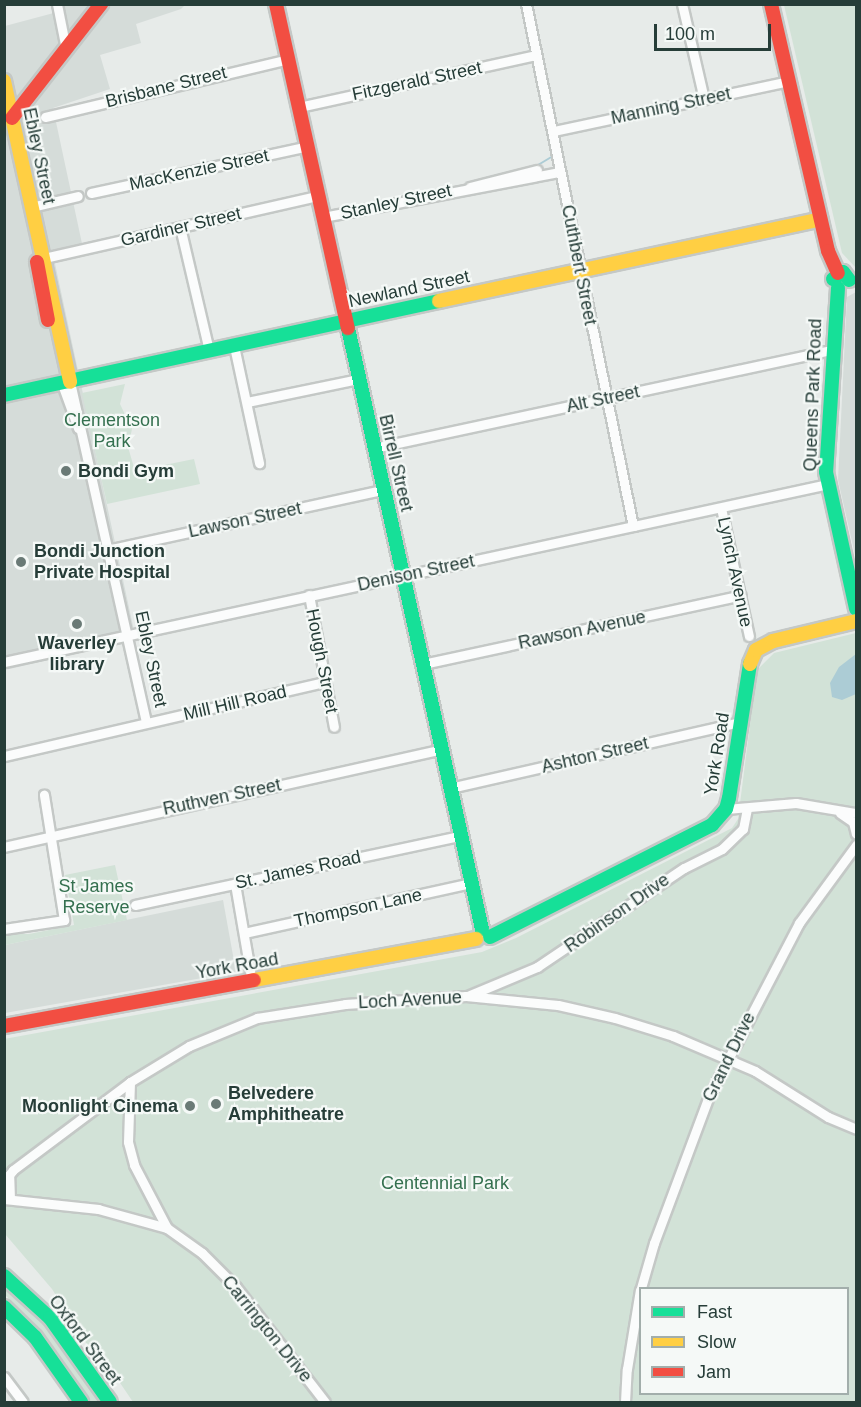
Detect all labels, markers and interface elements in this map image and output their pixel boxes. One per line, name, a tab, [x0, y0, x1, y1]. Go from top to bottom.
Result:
scale bar	[657, 12, 774, 50]
text: 100 m	[665, 24, 715, 44]
street label: Fitzgerald Street	[350, 57, 484, 105]
street label: Brisbane Street	[103, 62, 229, 112]
street label: Manning Street	[609, 83, 733, 129]
street label: Ebley Street	[18, 106, 60, 206]
street label: MacKenzie Street	[127, 145, 271, 195]
street label: Stanley Street	[338, 180, 454, 224]
street label: Gardiner Street	[119, 203, 243, 251]
street label: Cuthbert Street	[557, 203, 601, 327]
street label: Newland Street	[347, 266, 471, 312]
street label: Queens Park Road	[800, 318, 826, 472]
street label: Alt Street	[565, 381, 641, 417]
park label: Clementson Park	[64, 410, 160, 452]
street label: Birrell Street	[374, 412, 418, 514]
place label: Bondi Gym	[78, 460, 174, 482]
marker: Bondi Gym	[59, 464, 73, 478]
street label: Lawson Street	[186, 497, 304, 543]
street label: Lynch Avenue	[713, 514, 757, 630]
place label: Bondi Junction Private Hospital	[34, 541, 170, 584]
street label: Denison Street	[356, 550, 476, 596]
marker: Bondi Junction Private Hospital	[12, 553, 30, 571]
street label: Rawson Avenue	[516, 606, 648, 654]
street label: Hough Street	[301, 607, 343, 715]
street label: Ebley Street	[130, 609, 172, 709]
marker: Waverley library	[70, 617, 84, 631]
place label: Waverley library	[38, 633, 116, 676]
street label: Mill Hill Road	[181, 681, 289, 725]
street label: York Road	[700, 711, 734, 797]
street label: Ashton Street	[539, 732, 651, 778]
street label: Ruthven Street	[161, 774, 283, 820]
street label: St. James Road	[233, 846, 363, 894]
street label: Robinson Drive	[560, 869, 674, 957]
park label: St James Reserve	[58, 876, 134, 918]
street label: Thompson Lane	[292, 884, 424, 932]
street label: York Road	[194, 948, 280, 984]
street label: Loch Avenue	[357, 986, 463, 1014]
street label: Grand Drive	[698, 1009, 760, 1105]
place label: Belvedere Amphitheatre	[228, 1083, 344, 1126]
place label: Moonlight Cinema	[22, 1095, 178, 1117]
marker: Belvedere Amphitheatre	[209, 1097, 223, 1111]
marker: Moonlight Cinema	[183, 1099, 197, 1113]
park label: Centennial Park	[381, 1172, 509, 1194]
street label: Carrington Drive	[217, 1271, 317, 1387]
legend	[639, 1287, 849, 1395]
street label: Oxford Street	[44, 1291, 126, 1389]
text: Fast	[697, 1302, 732, 1322]
text: Slow	[697, 1332, 736, 1352]
text: Jam	[697, 1362, 731, 1382]

